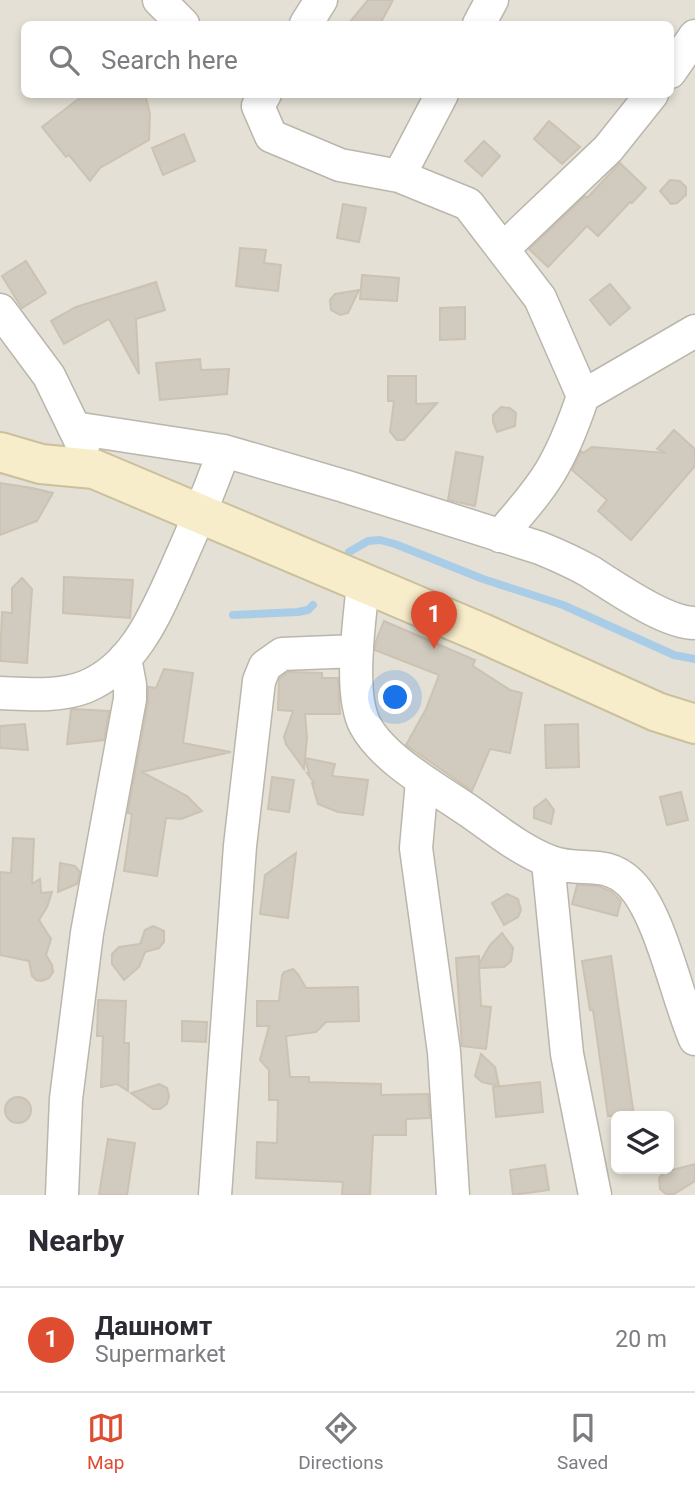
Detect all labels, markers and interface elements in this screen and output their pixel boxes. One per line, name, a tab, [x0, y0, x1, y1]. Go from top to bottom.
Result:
search box	[21, 21, 674, 98]
icon: search	[45, 41, 83, 79]
text: Search here	[101, 45, 238, 75]
pin: 1	[411, 591, 457, 649]
your location	[378, 680, 412, 714]
map controls	[611, 1111, 674, 1174]
button: layers	[611, 1111, 674, 1174]
text: Nearby	[28, 1223, 124, 1258]
text: Дашномт	[95, 1311, 212, 1341]
text: 1	[44, 1326, 58, 1353]
text: 20 m	[615, 1326, 667, 1353]
text: Supermarket	[95, 1341, 226, 1368]
tab: Map	[87, 1409, 125, 1474]
tab: Directions	[298, 1409, 383, 1474]
tab: Saved	[557, 1409, 608, 1474]

